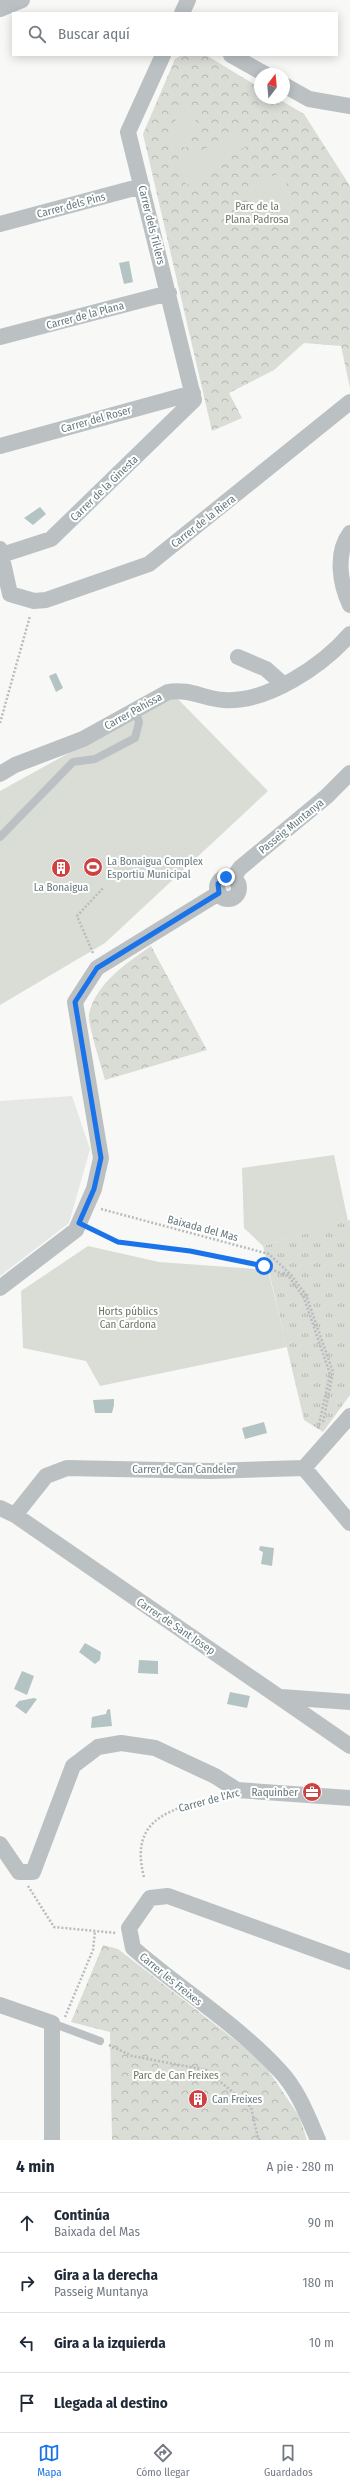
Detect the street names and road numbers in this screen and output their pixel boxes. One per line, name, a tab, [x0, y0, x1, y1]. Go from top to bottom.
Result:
street label: Carrer dels Til·lers	[135, 184, 168, 266]
street label: Carrer dels Pins	[35, 190, 107, 221]
street label: Carrer de la Plana	[45, 299, 125, 332]
street label: Carrer del Roser	[59, 403, 133, 436]
street label: Carrer de la Ginesta	[68, 453, 141, 524]
street label: Carrer de la Riera	[169, 492, 238, 551]
street label: Carrer Pahissa	[102, 690, 164, 733]
street label: Passeig Muntanya	[256, 796, 326, 857]
street label: Baixada del Mas	[166, 1213, 240, 1244]
street label: Carrer de Can Candeler	[132, 1463, 236, 1476]
street label: Carrer de Sant Josep	[134, 1595, 217, 1657]
street label: Carrer de l'Arc	[177, 1786, 241, 1815]
street label: Carrer les Freixes	[137, 1950, 205, 2009]

